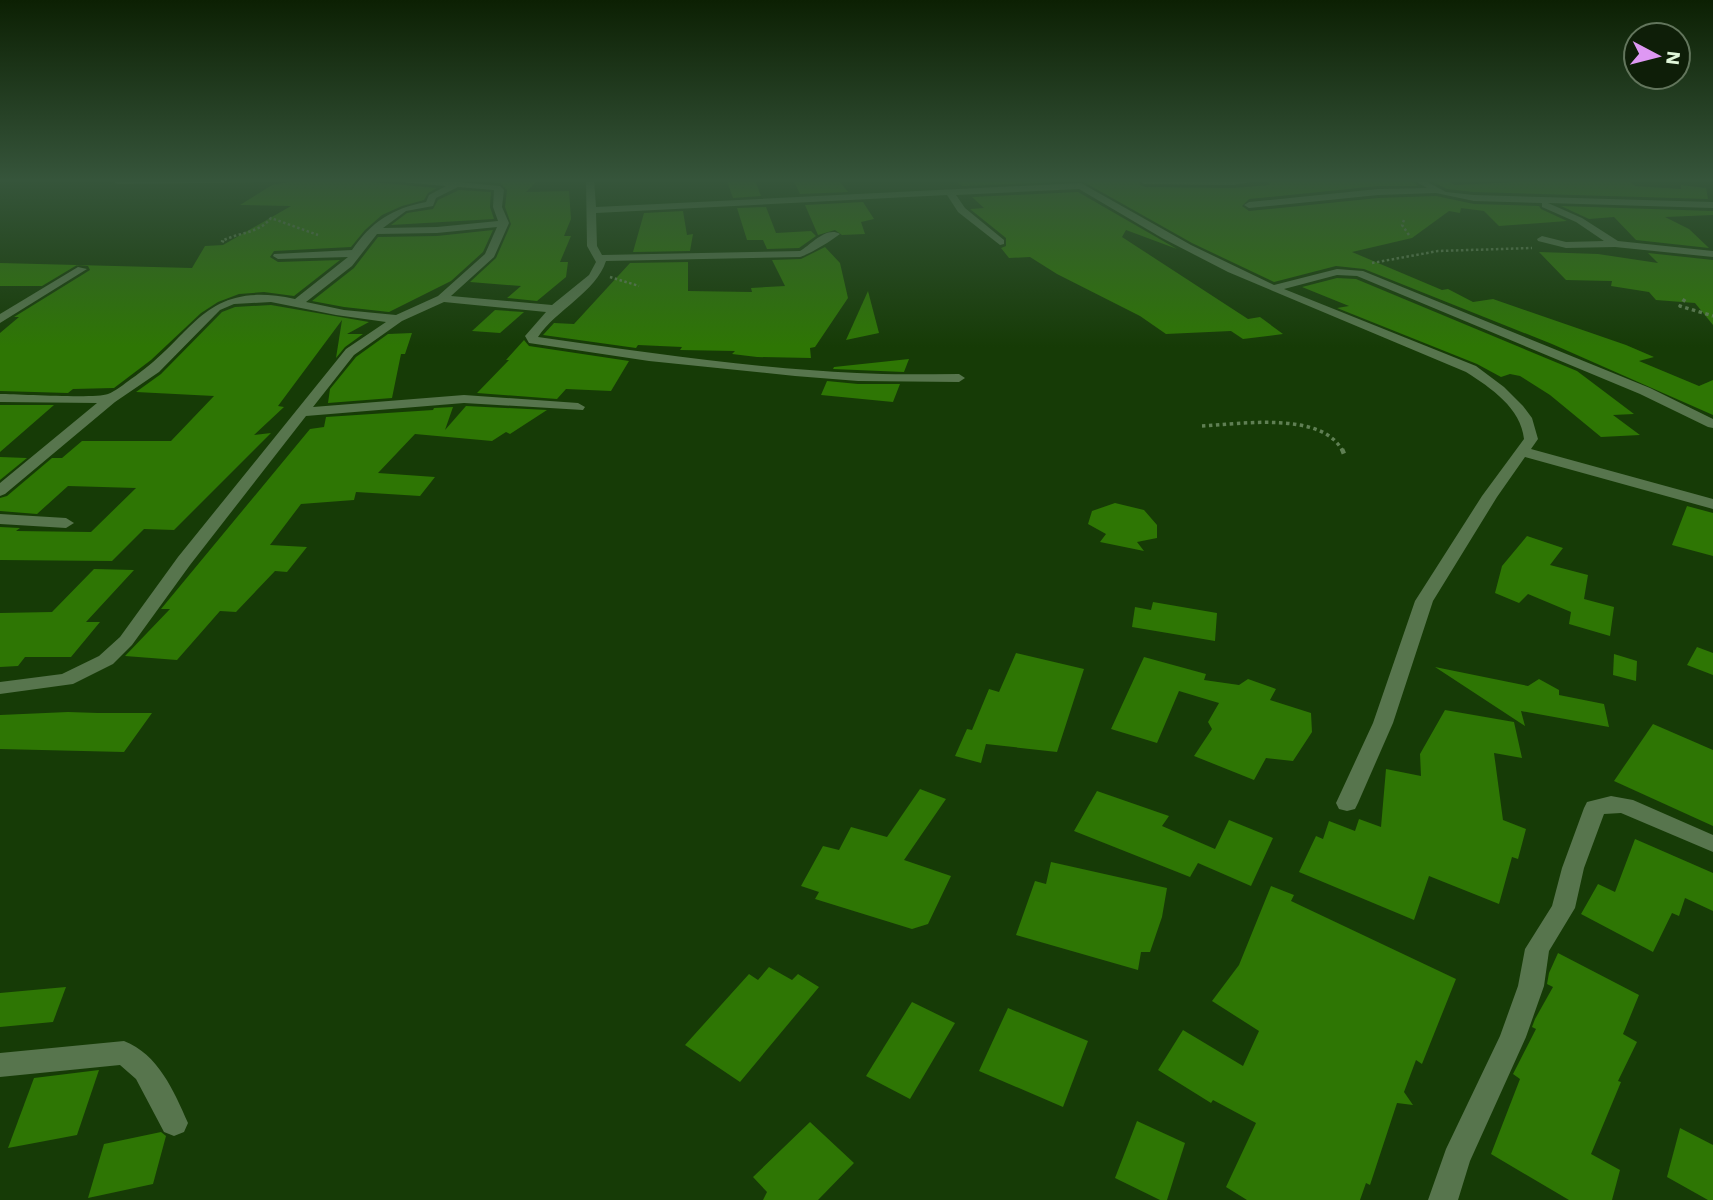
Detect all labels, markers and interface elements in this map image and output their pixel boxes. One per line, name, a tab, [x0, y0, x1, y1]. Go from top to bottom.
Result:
north arrow	[1622, 21, 1692, 91]
text: N	[1661, 50, 1686, 66]

